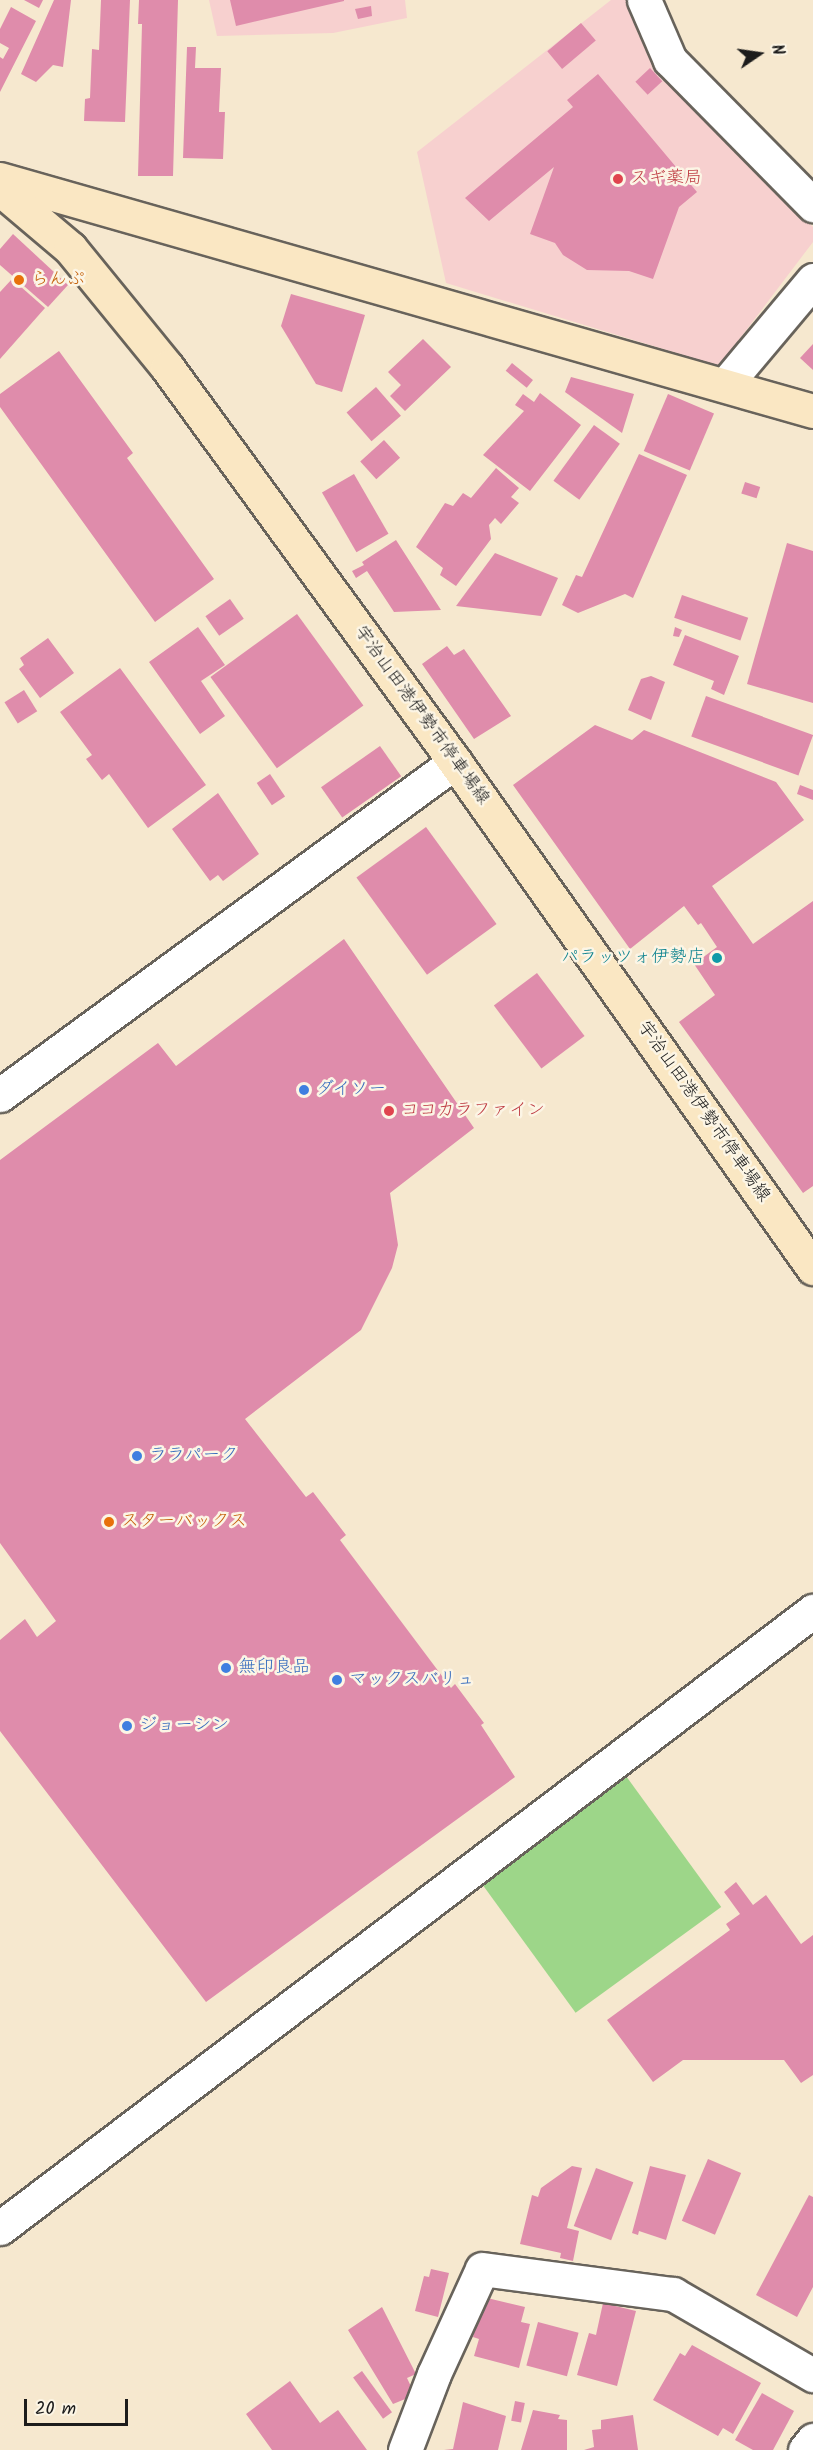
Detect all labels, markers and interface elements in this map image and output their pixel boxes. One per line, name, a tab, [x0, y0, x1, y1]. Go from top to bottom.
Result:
north arrow	[729, 24, 789, 84]
text: N	[764, 42, 790, 58]
place label: スギ薬局	[630, 168, 702, 190]
marker: スギ薬局	[611, 172, 625, 186]
place label: らんぷ	[31, 269, 85, 291]
marker: らんぷ	[12, 273, 26, 287]
street label: 宇治山田港伊勢市停車場線	[349, 622, 493, 810]
place label: パラッツォ伊勢店	[561, 947, 705, 969]
marker: パラッツォ伊勢店	[710, 951, 724, 965]
street label: 宇治山田港伊勢市停車場線	[632, 1017, 774, 1207]
place label: ダイソー	[316, 1079, 388, 1101]
marker: ダイソー	[297, 1083, 311, 1097]
place label: ココカラファイン	[401, 1100, 545, 1122]
marker: ココカラファイン	[382, 1104, 396, 1118]
place label: ララパーク	[149, 1445, 239, 1467]
marker: ララパーク	[130, 1449, 144, 1463]
place label: スターバックス	[121, 1511, 247, 1533]
marker: スターバックス	[102, 1515, 116, 1529]
place label: 無印良品	[238, 1657, 310, 1679]
marker: 無印良品	[219, 1661, 233, 1675]
place label: マックスバリュ	[349, 1669, 475, 1691]
marker: マックスバリュ	[330, 1673, 344, 1687]
place label: ジョーシン	[139, 1715, 229, 1737]
marker: ジョーシン	[120, 1719, 134, 1733]
scale bar	[27, 2387, 130, 2425]
text: 20 m	[35, 2395, 76, 2424]

